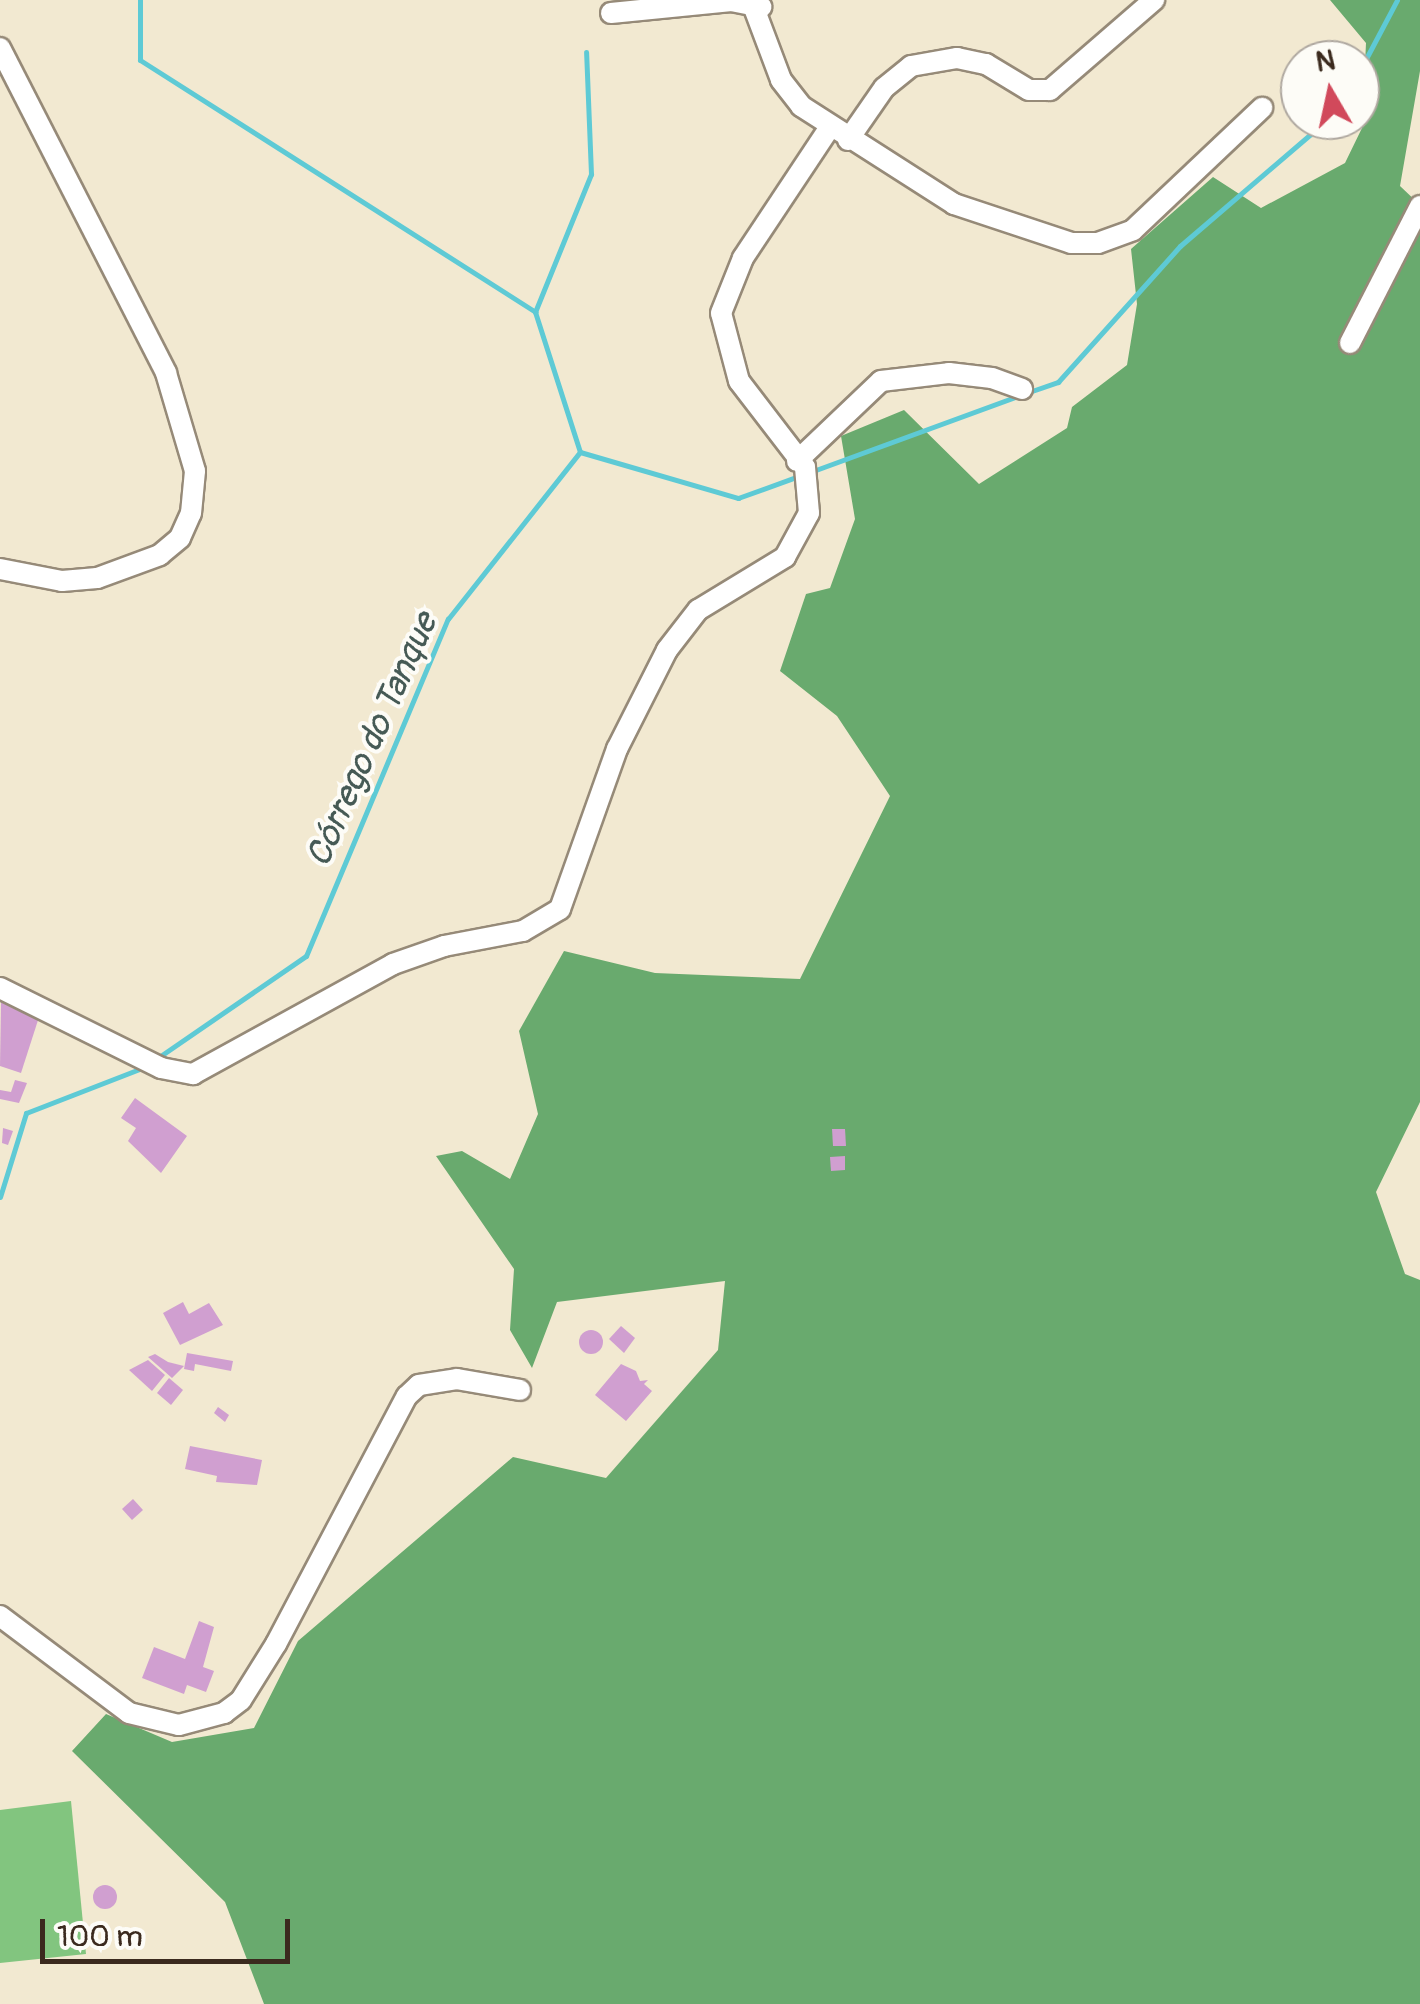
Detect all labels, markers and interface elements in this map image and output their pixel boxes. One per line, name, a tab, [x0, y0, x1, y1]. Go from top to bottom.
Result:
north arrow	[1280, 40, 1380, 140]
text: N	[1313, 43, 1338, 81]
water label: Córrego do Tanque	[297, 607, 447, 873]
scale bar	[45, 1899, 295, 1961]
text: 100 m	[57, 1918, 143, 1955]

